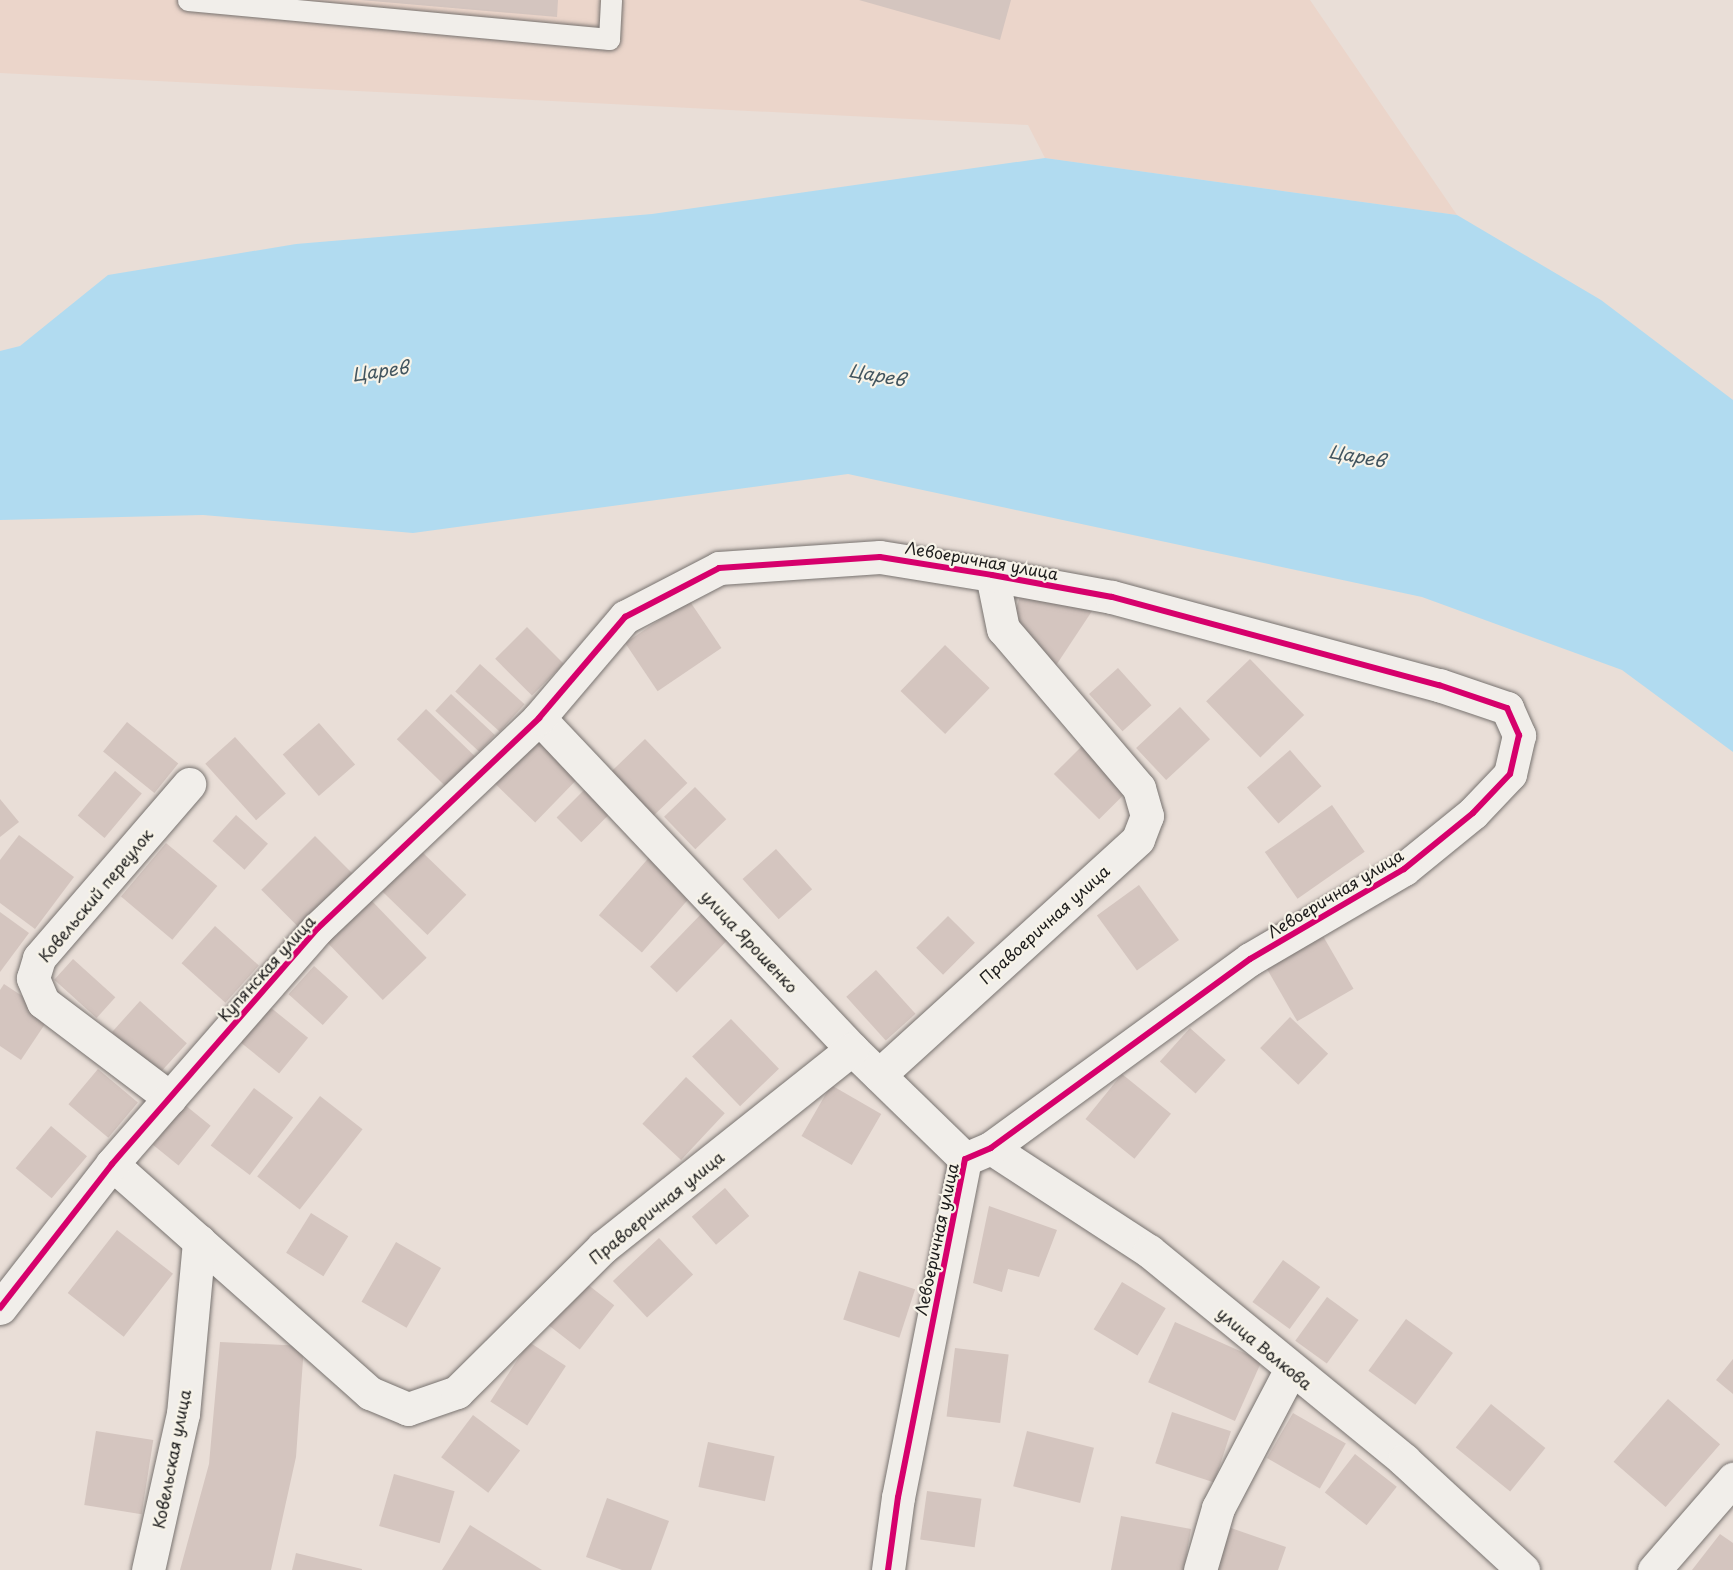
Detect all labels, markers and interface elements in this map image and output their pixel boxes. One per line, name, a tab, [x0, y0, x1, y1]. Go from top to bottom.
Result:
water label: Царев	[350, 356, 410, 386]
water label: Царев	[847, 359, 907, 391]
water label: Царев	[1327, 440, 1387, 472]
street label: Левоеричная улица	[903, 537, 1061, 583]
street label: Ковельский переулок	[34, 825, 156, 965]
street label: Левоеричная улица	[1263, 845, 1407, 941]
street label: Правоеричная улица	[975, 860, 1113, 988]
street label: улица Ярошенко	[697, 885, 803, 997]
street label: Купянская улица	[213, 911, 319, 1025]
street label: Правоеричная улица	[584, 1146, 728, 1268]
street label: Левоеричная улица	[910, 1161, 962, 1317]
street label: улица Волкова	[1213, 1303, 1317, 1393]
street label: Ковельская улица	[148, 1387, 194, 1531]

